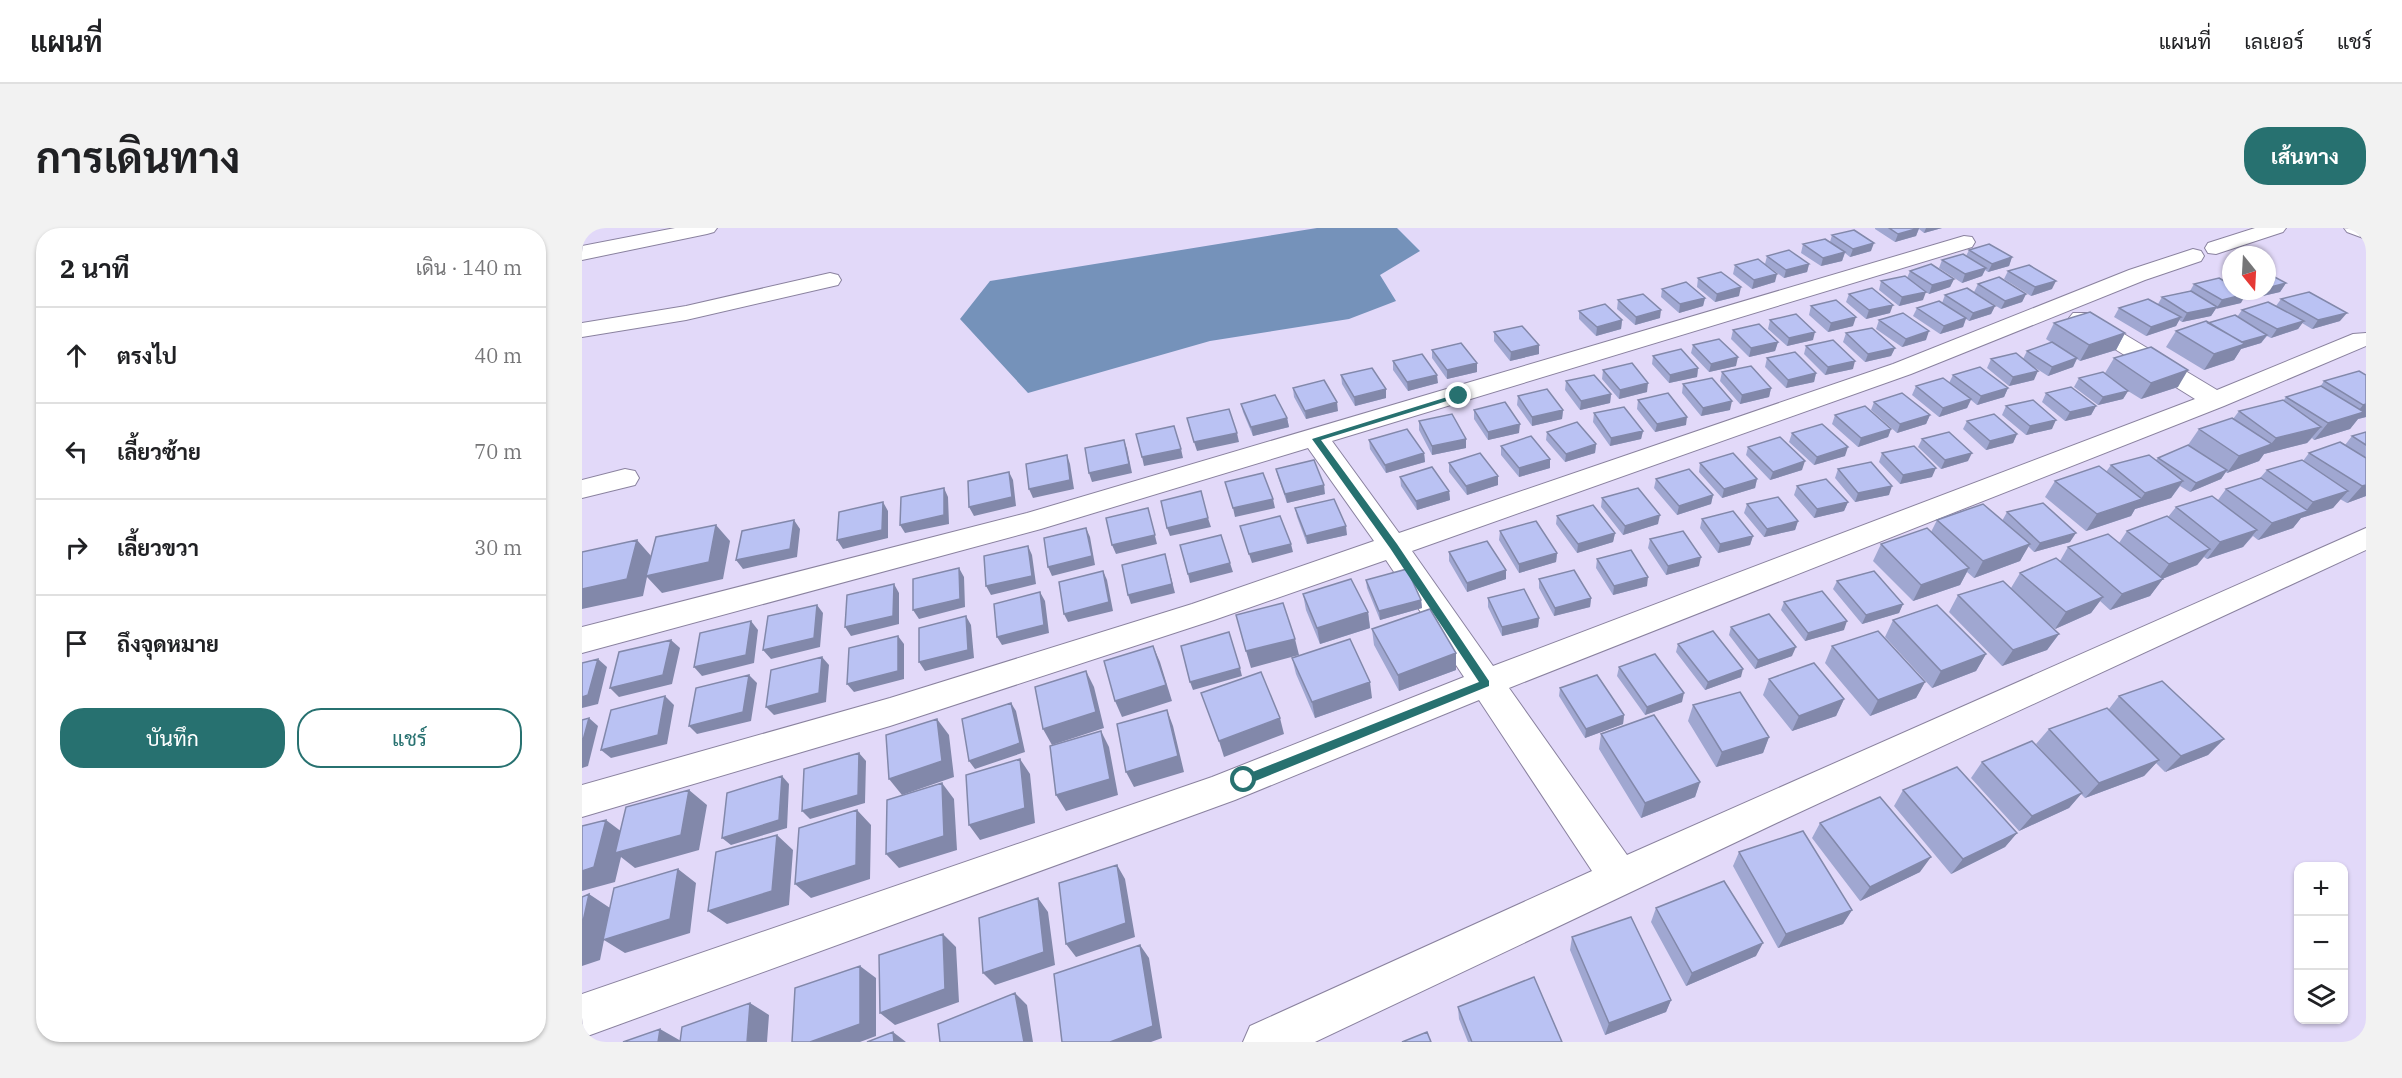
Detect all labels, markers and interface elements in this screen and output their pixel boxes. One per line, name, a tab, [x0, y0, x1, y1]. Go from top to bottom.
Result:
text: แผนที่	[30, 23, 103, 60]
text: แผนที่	[2159, 27, 2211, 55]
text: เลเยอร์	[2244, 27, 2304, 55]
text: แชร์	[2337, 27, 2372, 55]
button: เส้นทาง	[2244, 127, 2366, 185]
text: การเดินทาง	[36, 130, 240, 185]
north arrow	[2222, 246, 2276, 300]
text: 2 นาที	[60, 251, 129, 285]
text: เดิน · 140 m	[416, 254, 522, 281]
icon: ahead	[60, 339, 93, 372]
text: ตรงไป	[117, 341, 177, 370]
text: 40 m	[474, 342, 522, 369]
route end	[1445, 382, 1471, 408]
icon: left	[60, 435, 93, 468]
text: เลี้ยวซ้าย	[117, 437, 201, 466]
text: 70 m	[474, 438, 522, 465]
icon: right	[60, 531, 93, 564]
text: เลี้ยวขวา	[117, 533, 199, 562]
text: 30 m	[474, 534, 522, 561]
icon: arrive	[60, 627, 93, 660]
text: ถึงจุดหมาย	[117, 629, 219, 658]
button: บันทึก	[60, 708, 285, 768]
button: แชร์	[297, 708, 522, 768]
route start	[1230, 766, 1256, 792]
map controls	[2294, 862, 2348, 1024]
button: +	[2294, 862, 2348, 916]
button: −	[2294, 916, 2348, 970]
button: layers	[2294, 970, 2348, 1024]

